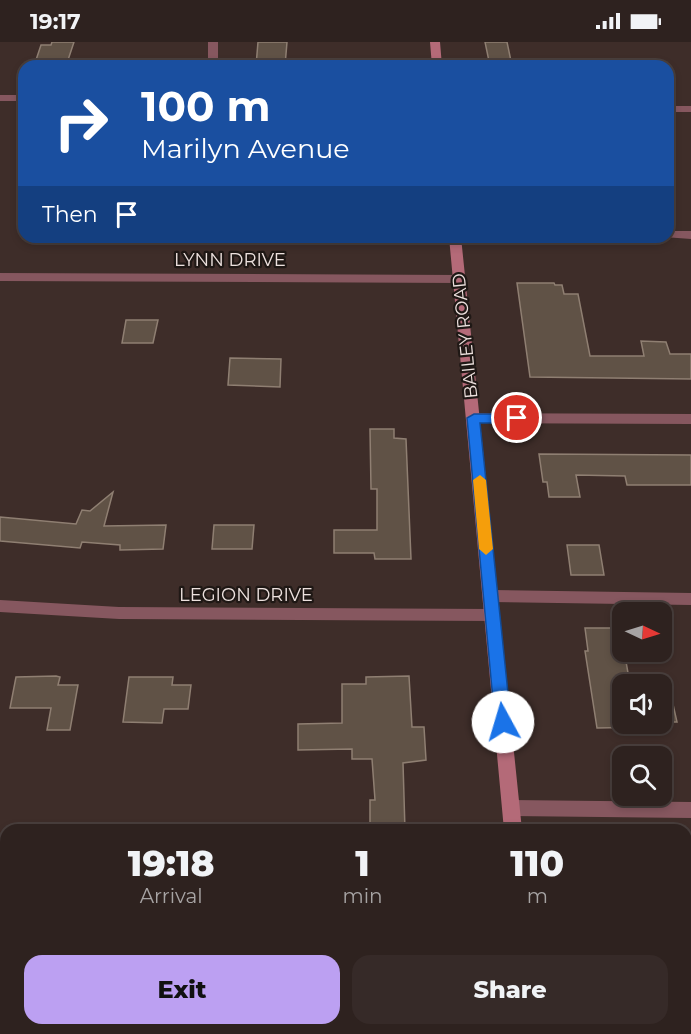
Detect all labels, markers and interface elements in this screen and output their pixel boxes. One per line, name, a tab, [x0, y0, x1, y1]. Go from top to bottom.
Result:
text: 19:17	[30, 8, 81, 35]
text: 100 m	[141, 80, 270, 132]
icon: right	[42, 84, 120, 162]
text: Marilyn Avenue	[141, 132, 350, 165]
icon: arrive	[110, 198, 143, 231]
text: Then	[42, 201, 98, 228]
street label: LYNN DRIVE	[174, 249, 286, 271]
street label: BAILEY ROAD	[447, 272, 483, 400]
pin	[491, 392, 542, 443]
icon: arrive	[500, 401, 533, 434]
street label: LEGION DRIVE	[179, 584, 313, 606]
north arrow	[612, 602, 672, 662]
map controls	[612, 602, 672, 806]
button: sound	[612, 674, 672, 734]
position arrow	[471, 690, 535, 754]
button: search	[612, 746, 672, 806]
text: 19:18	[128, 841, 215, 885]
text: 1	[355, 841, 370, 885]
text: 110	[510, 841, 564, 885]
text: Arrival	[140, 884, 203, 908]
text: min	[342, 884, 383, 908]
text: m	[527, 884, 548, 908]
button: Exit	[24, 955, 340, 1024]
button: Share	[352, 955, 668, 1024]

